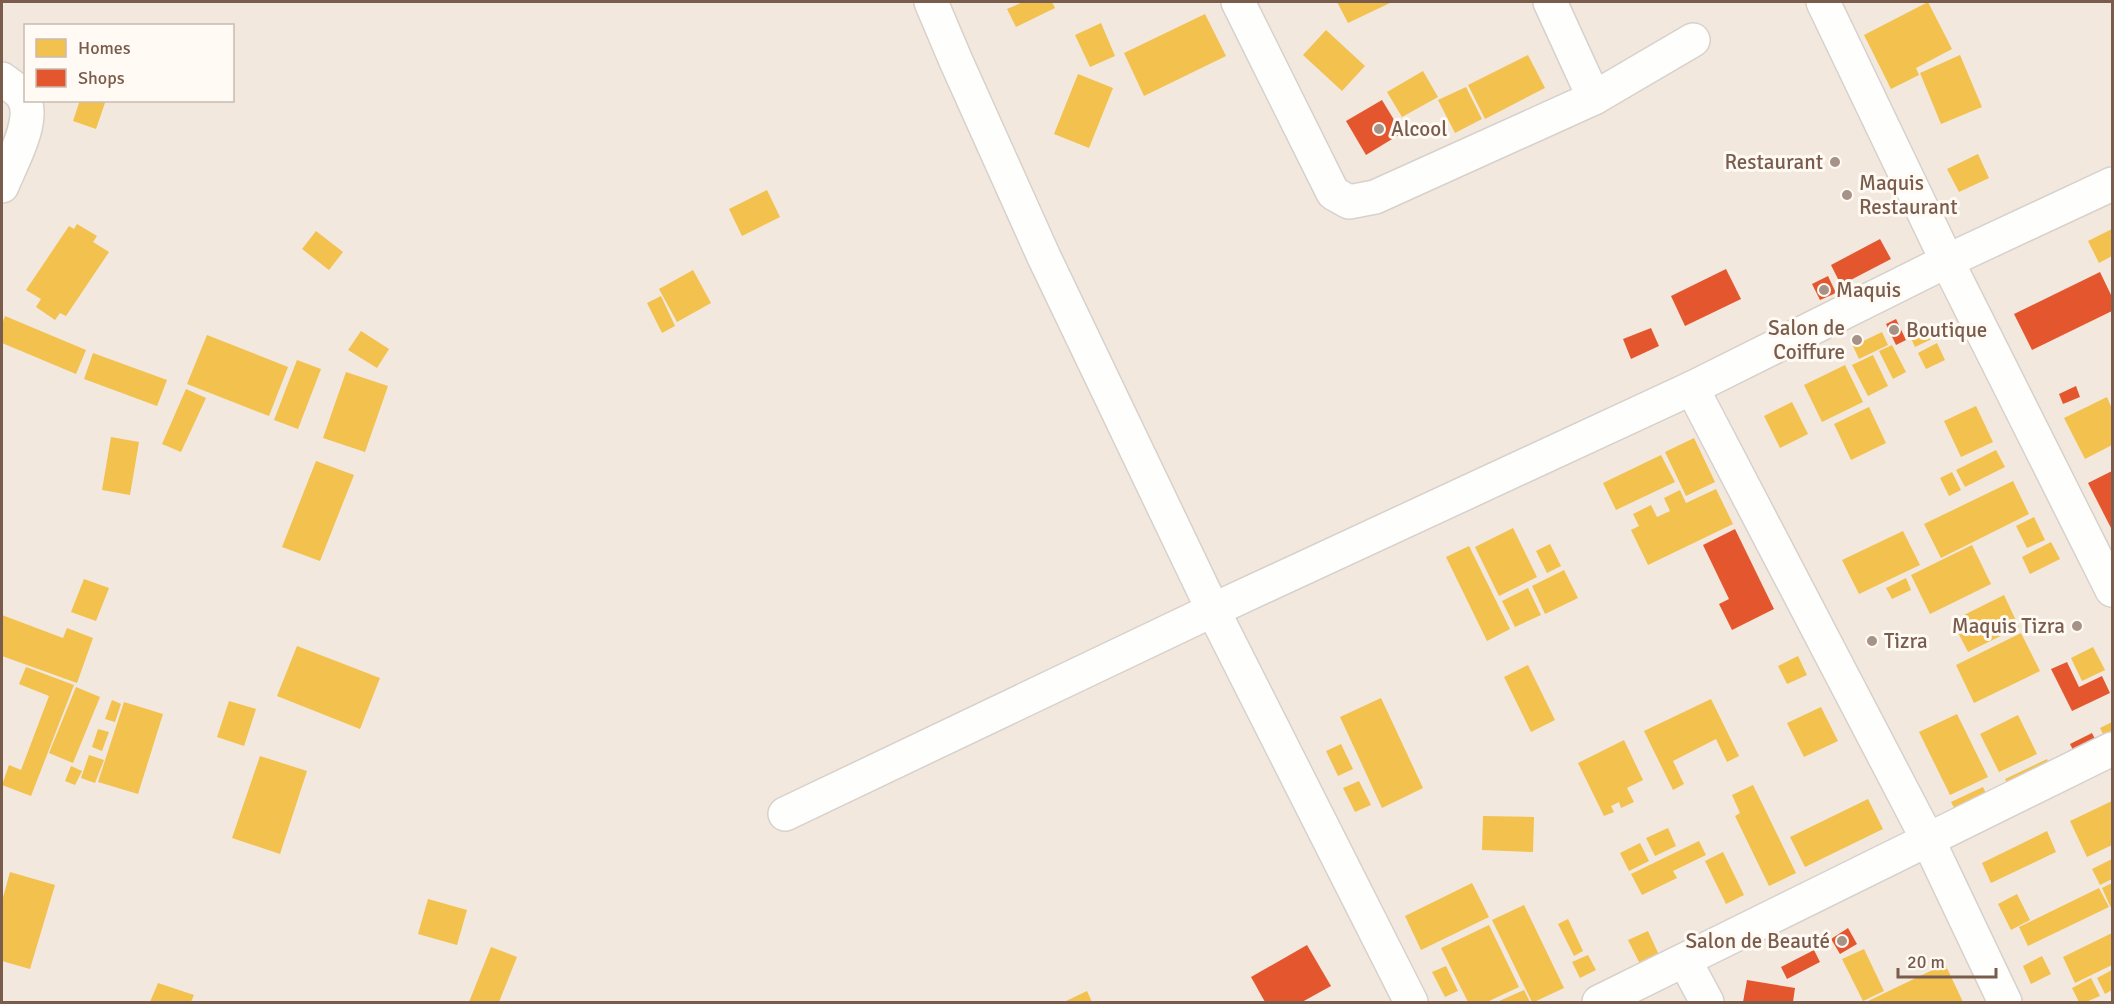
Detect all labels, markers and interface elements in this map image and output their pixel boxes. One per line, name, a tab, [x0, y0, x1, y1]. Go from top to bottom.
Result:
legend	[24, 24, 234, 102]
text: Homes	[78, 37, 131, 59]
text: Shops	[78, 67, 125, 89]
place label: Alcool	[1391, 116, 1447, 142]
marker: Alcool	[1372, 122, 1386, 136]
place label: Restaurant	[1724, 149, 1823, 175]
marker: Restaurant	[1828, 155, 1842, 169]
place label: Maquis Restaurant	[1859, 170, 1958, 220]
marker: Maquis Restaurant	[1840, 188, 1854, 202]
place label: Maquis	[1836, 277, 1901, 303]
marker: Maquis	[1817, 283, 1831, 297]
place label: Salon de Coiffure	[1768, 315, 1845, 365]
place label: Boutique	[1906, 317, 1987, 343]
marker: Boutique	[1887, 323, 1901, 337]
marker: Salon de Coiffure	[1850, 333, 1864, 347]
place label: Maquis Tizra	[1952, 613, 2065, 639]
marker: Maquis Tizra	[2070, 619, 2084, 633]
place label: Tizra	[1884, 628, 1928, 654]
marker: Tizra	[1865, 634, 1879, 648]
place label: Salon de Beauté	[1685, 928, 1830, 954]
marker: Salon de Beauté	[1835, 934, 1849, 948]
scale bar	[1898, 941, 1996, 979]
text: 20 m	[1907, 951, 1945, 973]

